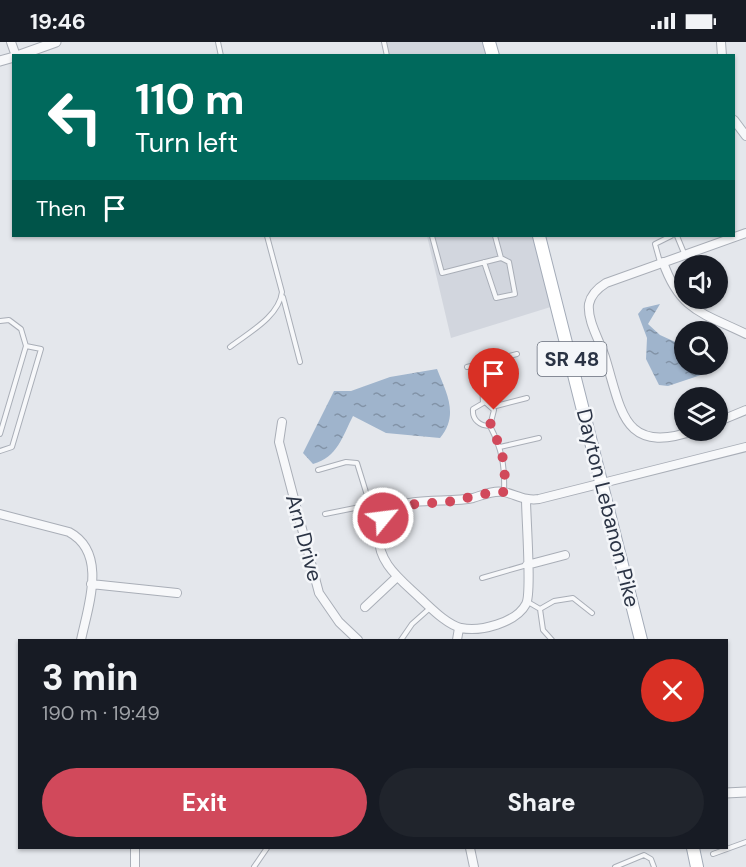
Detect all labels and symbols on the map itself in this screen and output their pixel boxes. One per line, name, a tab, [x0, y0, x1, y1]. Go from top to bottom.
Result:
road number: SR 48	[538, 342, 606, 376]
pin	[468, 348, 519, 410]
street label: Dayton Lebanon Pike	[570, 406, 646, 610]
position arrow	[351, 486, 415, 550]
street label: Arn Drive	[279, 491, 329, 585]

